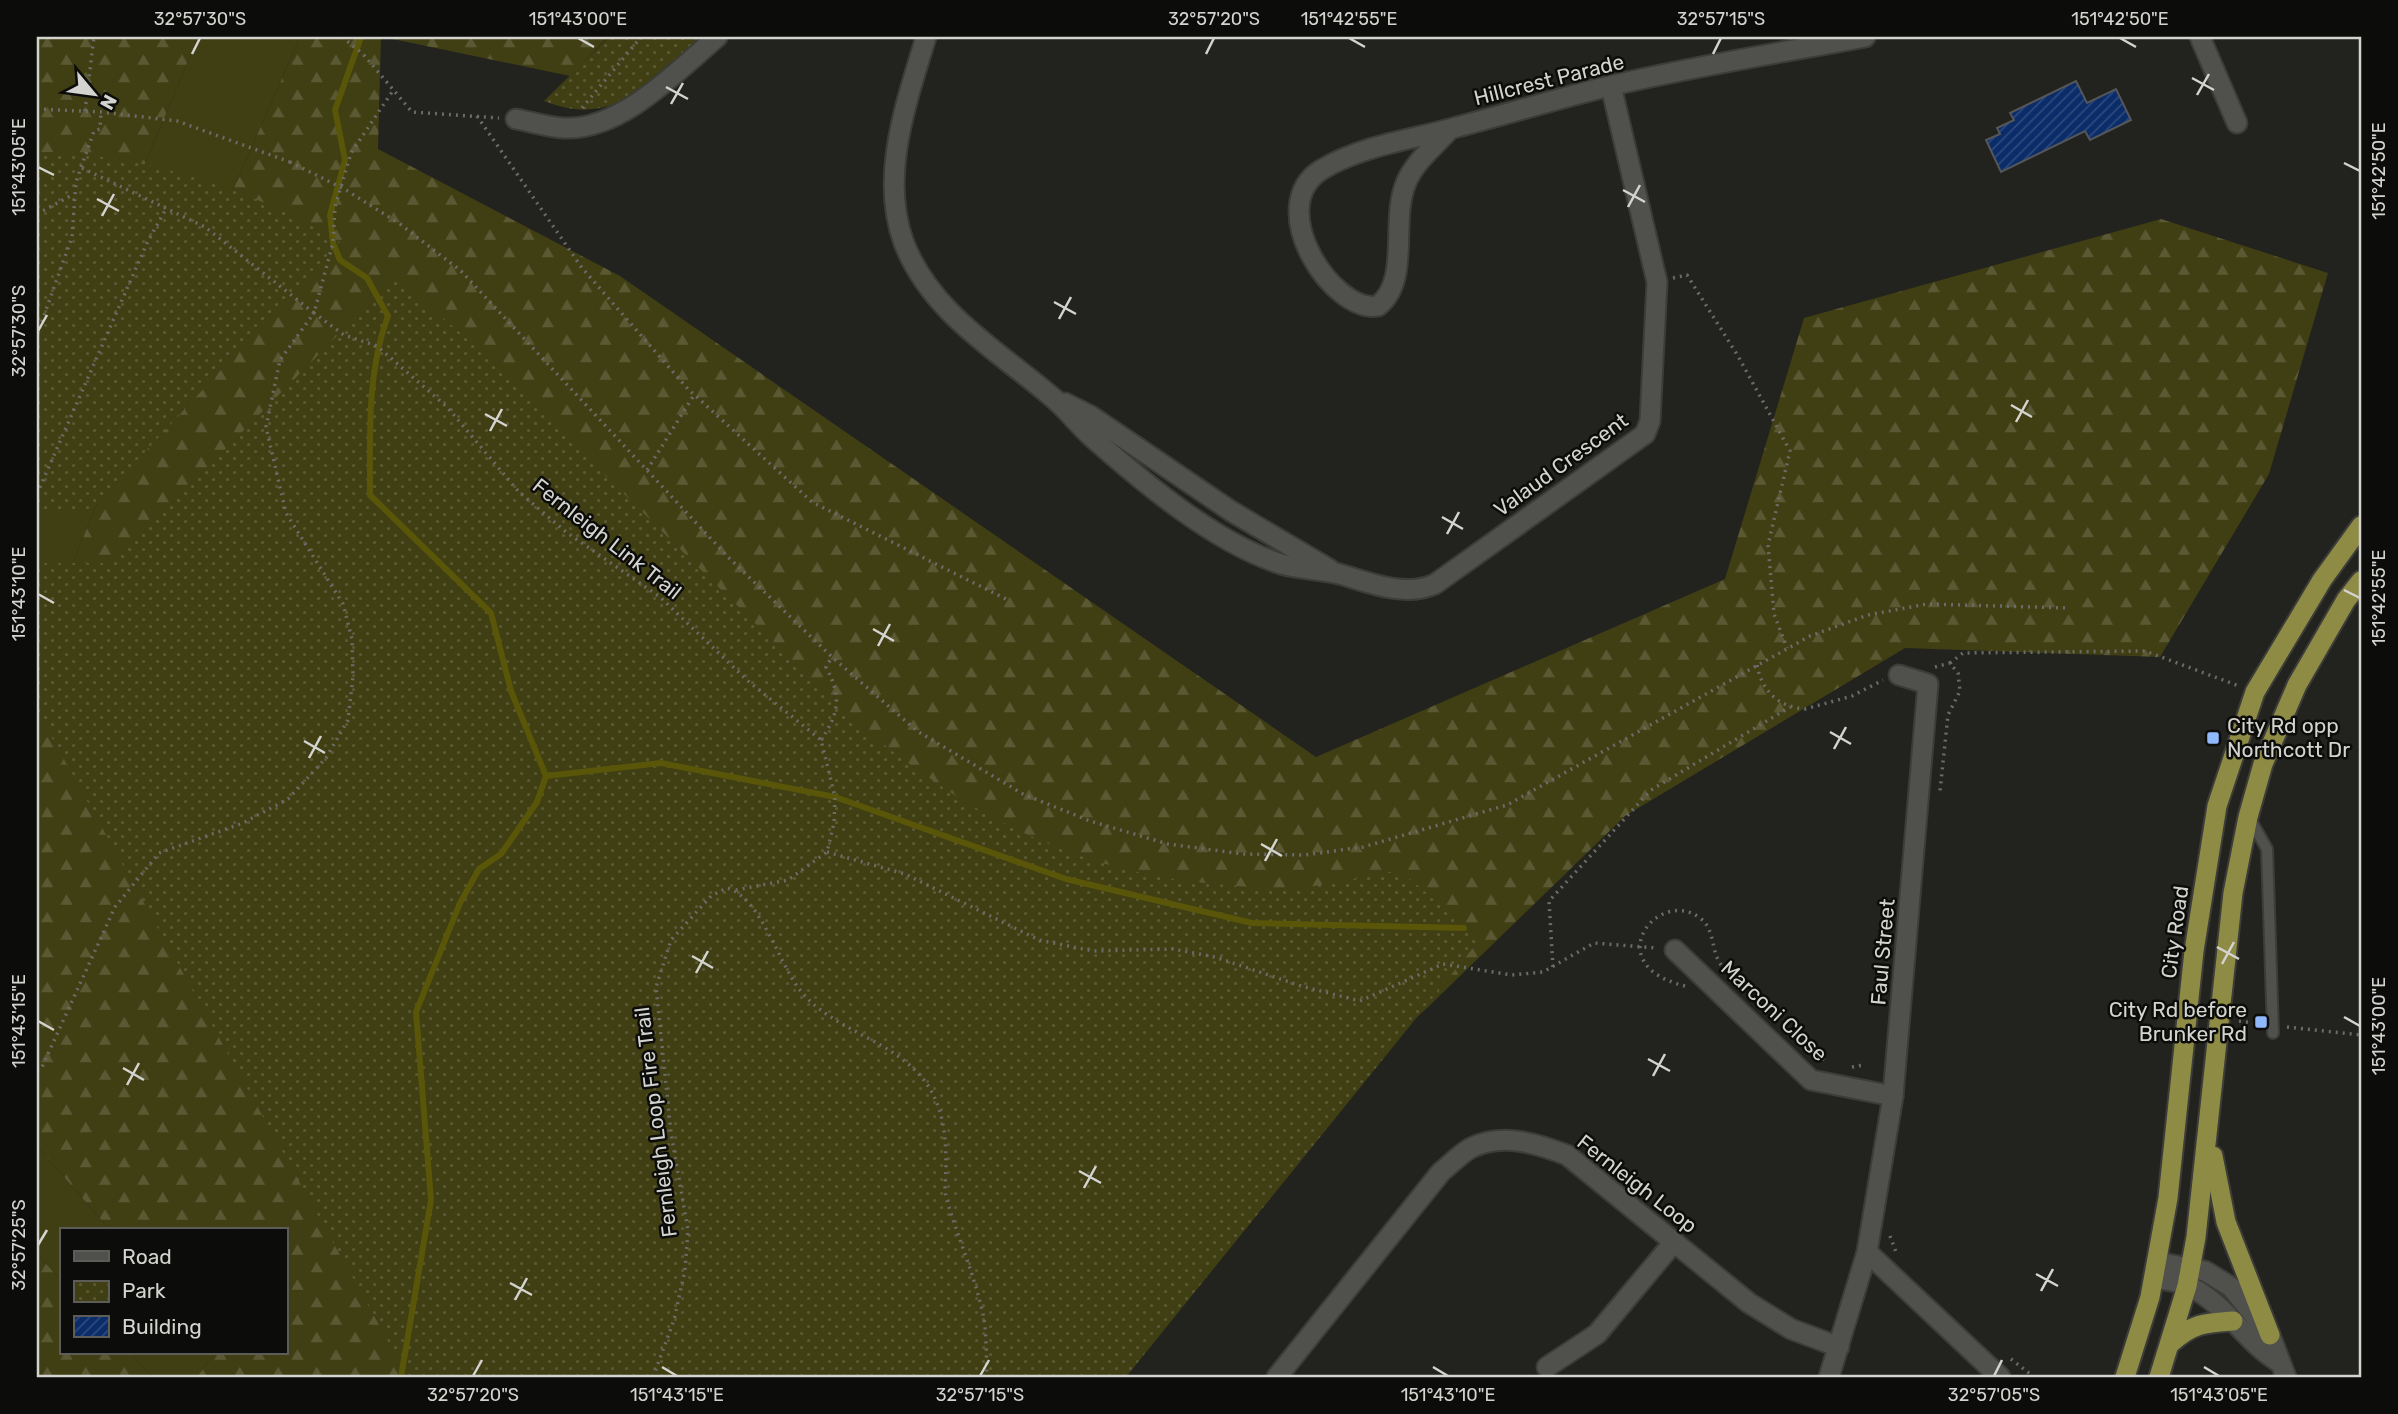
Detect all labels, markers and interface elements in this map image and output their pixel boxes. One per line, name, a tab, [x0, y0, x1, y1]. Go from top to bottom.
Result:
text: 32°57'30"S	[154, 8, 246, 30]
text: 151°43'00"E	[529, 8, 627, 30]
text: 32°57'20"S	[1168, 8, 1260, 30]
text: 151°42'55"E	[1301, 8, 1397, 30]
text: 32°57'15"S	[1677, 8, 1765, 30]
text: 151°42'50"E	[2071, 8, 2169, 30]
street label: Hillcrest Parade	[1471, 49, 1627, 110]
north arrow	[60, 60, 130, 130]
text: N	[95, 90, 122, 114]
text: 151°43'05"E	[8, 118, 30, 216]
text: 151°42'50"E	[2368, 122, 2390, 220]
text: 32°57'30"S	[8, 285, 30, 377]
street label: Valaud Crescent	[1489, 408, 1633, 522]
street label: Fernleigh Link Trail	[528, 473, 687, 604]
text: 151°43'10"E	[8, 547, 30, 641]
text: 151°42'55"E	[2368, 550, 2390, 646]
place label: City Rd opp Northcott Dr	[2227, 713, 2350, 762]
marker: City Rd opp Northcott Dr	[2205, 730, 2221, 746]
street label: City Road	[2156, 884, 2193, 980]
street label: Faul Street	[1865, 898, 1900, 1006]
street label: Marconi Close	[1716, 955, 1833, 1066]
text: 151°43'15"E	[8, 974, 30, 1068]
text: 151°43'00"E	[2368, 977, 2390, 1075]
place label: City Rd before Brunker Rd	[2109, 997, 2247, 1046]
street label: Fernleigh Loop Fire Trail	[629, 1005, 682, 1239]
marker: City Rd before Brunker Rd	[2253, 1014, 2269, 1030]
street label: Fernleigh Loop	[1572, 1129, 1702, 1238]
text: 32°57'25"S	[8, 1199, 30, 1291]
legend	[60, 1228, 287, 1354]
text: Road	[122, 1244, 172, 1269]
text: Park	[122, 1278, 166, 1303]
text: Building	[122, 1314, 202, 1339]
text: 32°57'20"S	[427, 1384, 519, 1406]
text: 151°43'15"E	[630, 1384, 724, 1406]
text: 32°57'15"S	[936, 1384, 1024, 1406]
text: 151°43'10"E	[1401, 1384, 1495, 1406]
text: 32°57'05"S	[1948, 1384, 2040, 1406]
text: 151°43'05"E	[2170, 1384, 2268, 1406]

